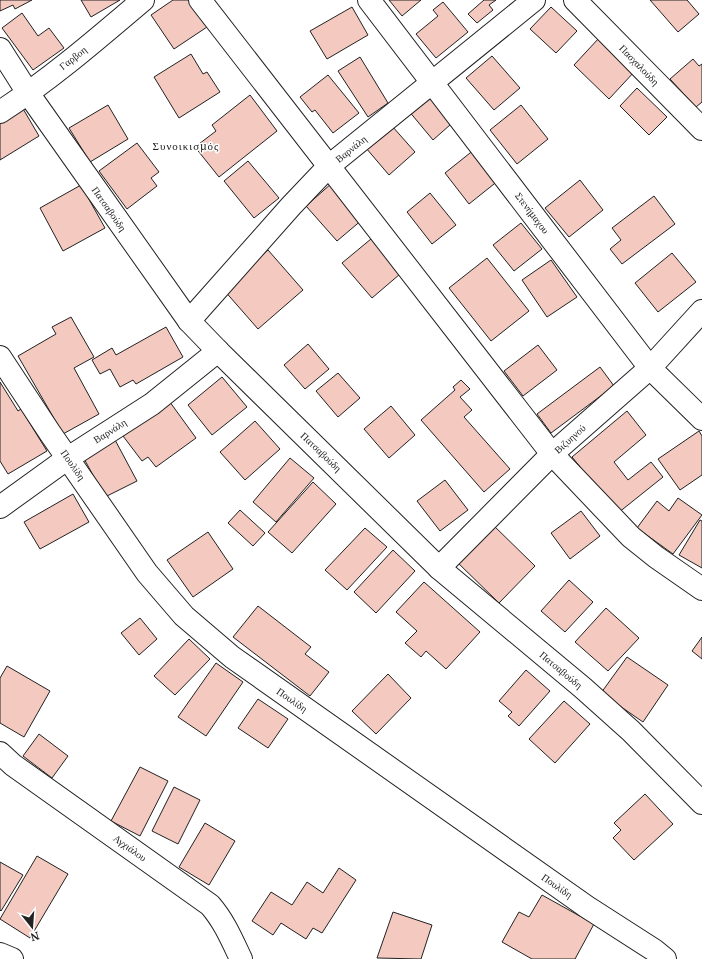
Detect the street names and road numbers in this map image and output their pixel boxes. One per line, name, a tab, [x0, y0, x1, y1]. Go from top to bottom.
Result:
street label: Πασχαλούδη	[616, 42, 662, 88]
street label: Γαρβοη	[57, 43, 89, 73]
street label: Βαρνάλη	[333, 132, 369, 166]
street label: Πατσαβούδη	[89, 184, 129, 234]
street label: Στενήμαχου	[512, 190, 552, 236]
street label: Βαρνάλη	[91, 416, 129, 446]
street label: Βιζυηνού	[551, 421, 589, 457]
street label: Πατσαβούδη	[298, 429, 344, 475]
street label: Πουλίδη	[58, 447, 88, 483]
street label: Πατσαβούδη	[537, 648, 585, 692]
street label: Πουλίδη	[274, 685, 310, 715]
street label: Αγχιάλου	[111, 832, 149, 864]
street label: Πουλίδη	[539, 871, 575, 901]

